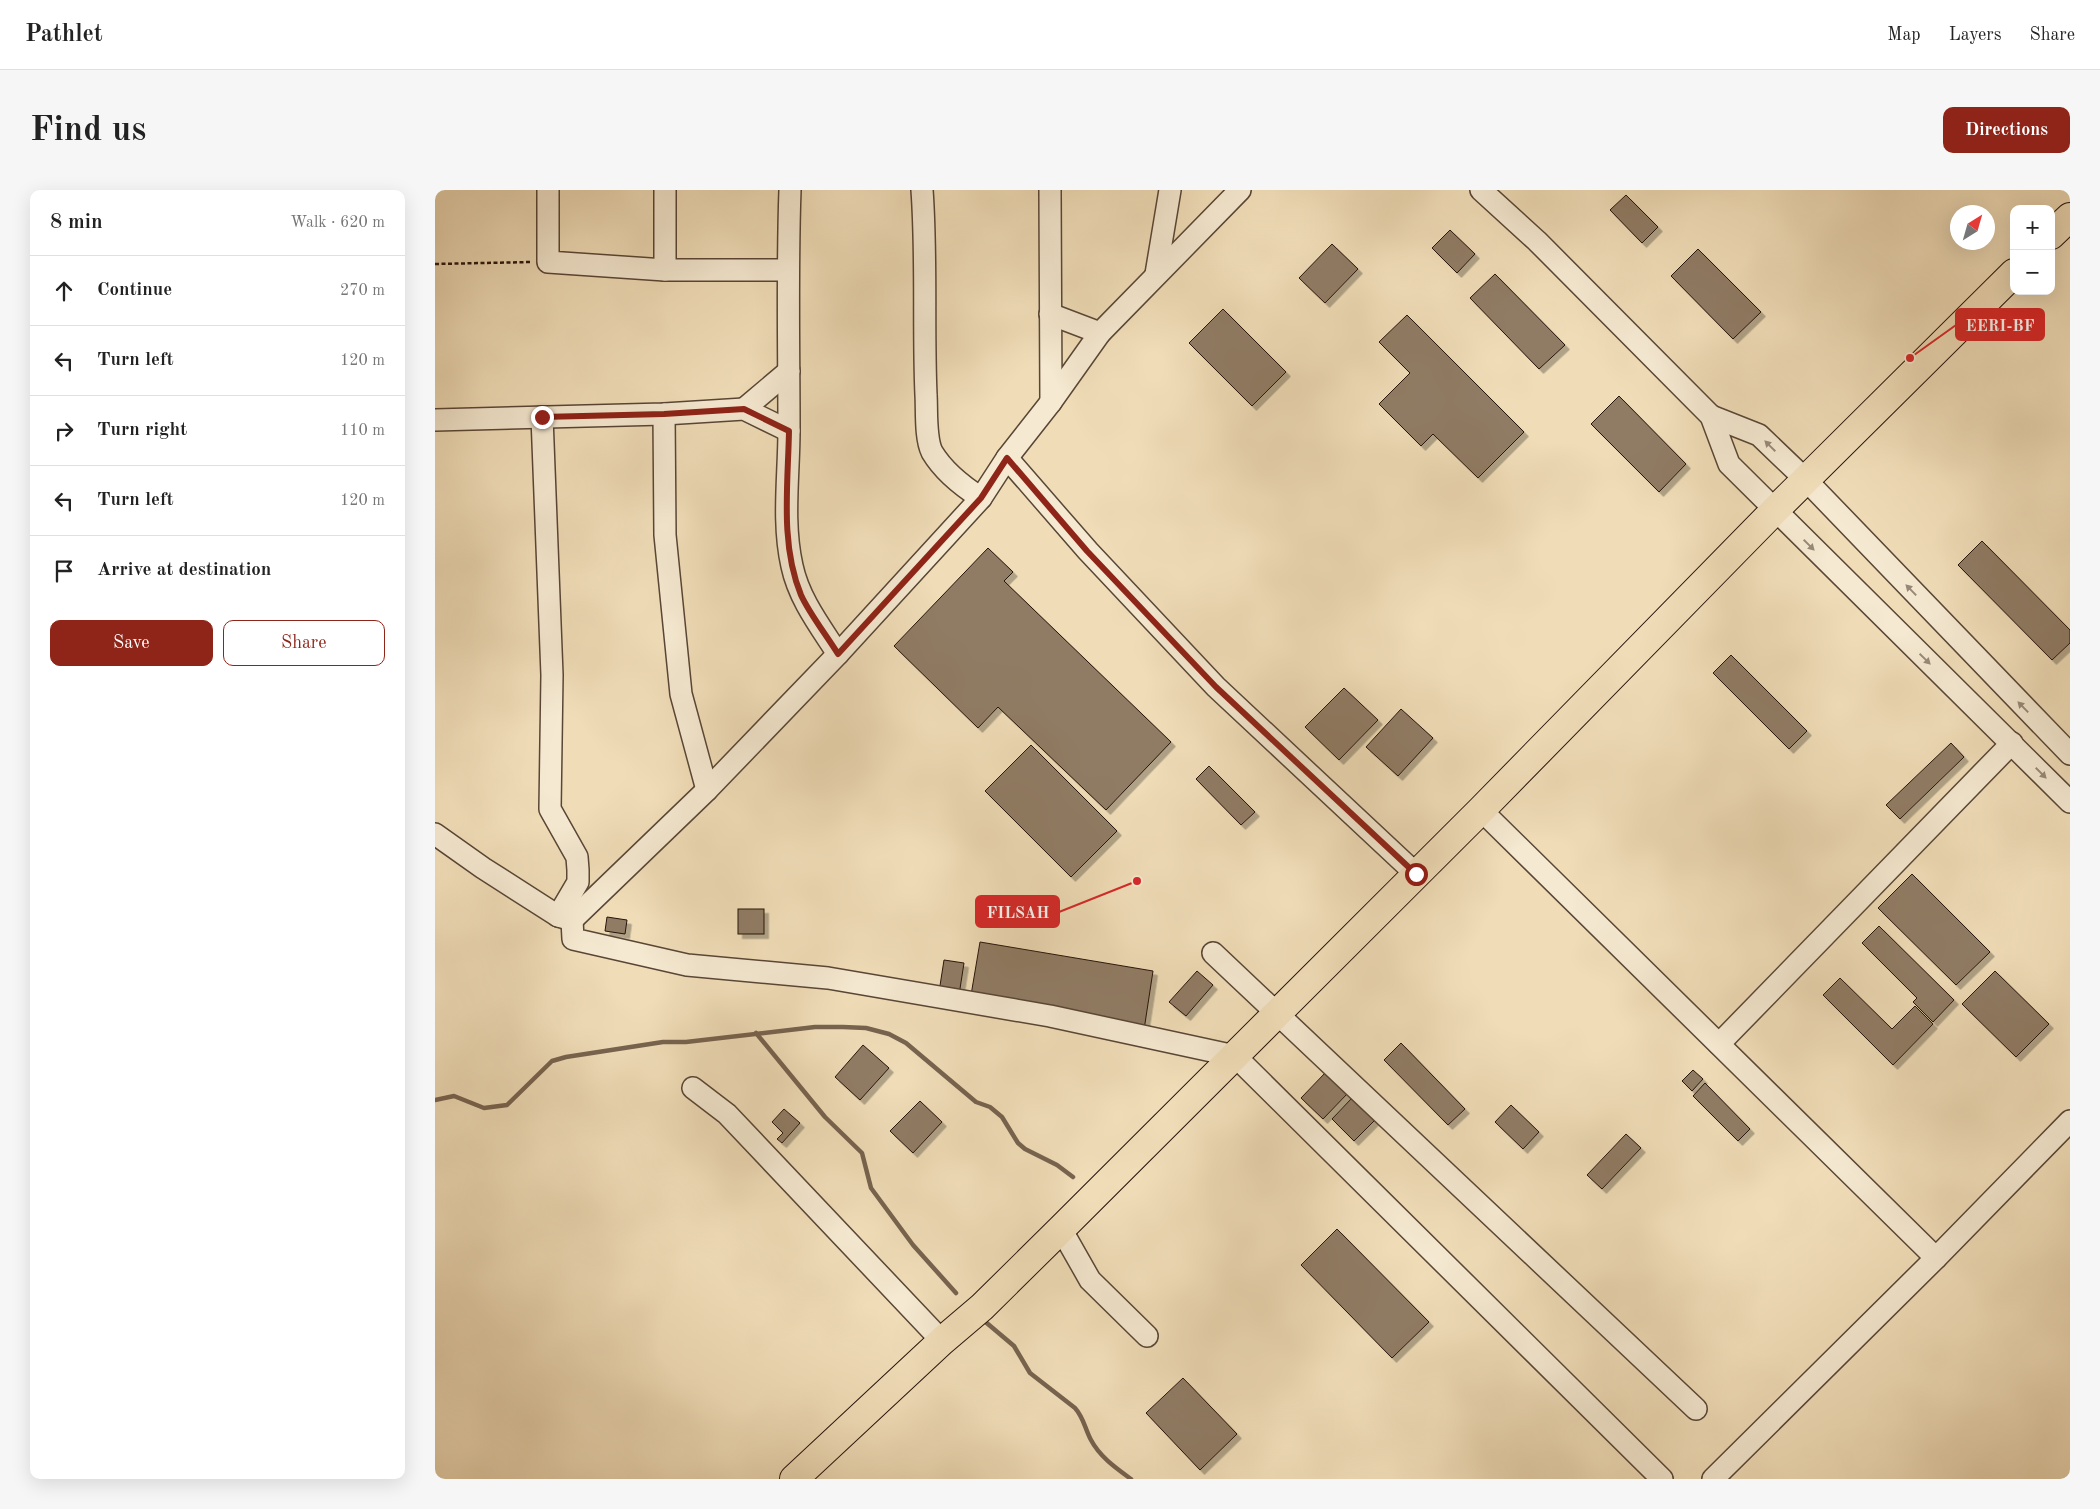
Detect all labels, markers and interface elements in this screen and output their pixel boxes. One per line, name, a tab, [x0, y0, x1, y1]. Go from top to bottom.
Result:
text: Pathlet	[25, 23, 103, 47]
text: Map	[1887, 26, 1921, 44]
text: Layers	[1949, 26, 2001, 44]
text: Share	[2029, 26, 2075, 44]
button: Directions	[1943, 107, 2070, 153]
text: Find us	[30, 113, 146, 148]
north arrow	[1950, 205, 1995, 250]
map controls	[2010, 205, 2055, 295]
button: +	[2010, 205, 2055, 250]
text: 8 min	[50, 212, 103, 233]
text: Walk · 620 m	[290, 215, 385, 231]
button: −	[2010, 250, 2055, 295]
icon: ahead	[50, 277, 78, 305]
text: Continue	[97, 281, 172, 300]
text: 270 m	[340, 283, 385, 299]
callout: EERI-BF	[1956, 309, 2044, 340]
text: EERI-BF	[1966, 319, 2035, 335]
icon: left	[50, 347, 78, 375]
text: Turn left	[97, 351, 174, 370]
text: 120 m	[340, 353, 385, 369]
route end	[531, 406, 554, 429]
icon: right	[50, 417, 78, 445]
text: Turn right	[97, 421, 187, 440]
text: 110 m	[340, 423, 385, 439]
one-way arrow	[1765, 440, 1777, 452]
icon: left	[50, 487, 78, 515]
text: Turn left	[97, 491, 174, 510]
text: 120 m	[340, 493, 385, 509]
one-way arrow	[1803, 539, 1815, 551]
icon: arrive	[50, 557, 78, 585]
text: Arrive at destination	[97, 561, 271, 580]
one-way arrow	[1905, 584, 1917, 596]
button: Save	[50, 620, 213, 666]
button: Share	[223, 620, 385, 666]
one-way arrow	[1919, 653, 1931, 665]
one-way arrow	[2017, 701, 2029, 713]
one-way arrow	[2035, 766, 2047, 778]
route start	[1405, 863, 1428, 886]
callout: FILSAH	[976, 896, 1059, 927]
text: FILSAH	[987, 906, 1049, 922]

